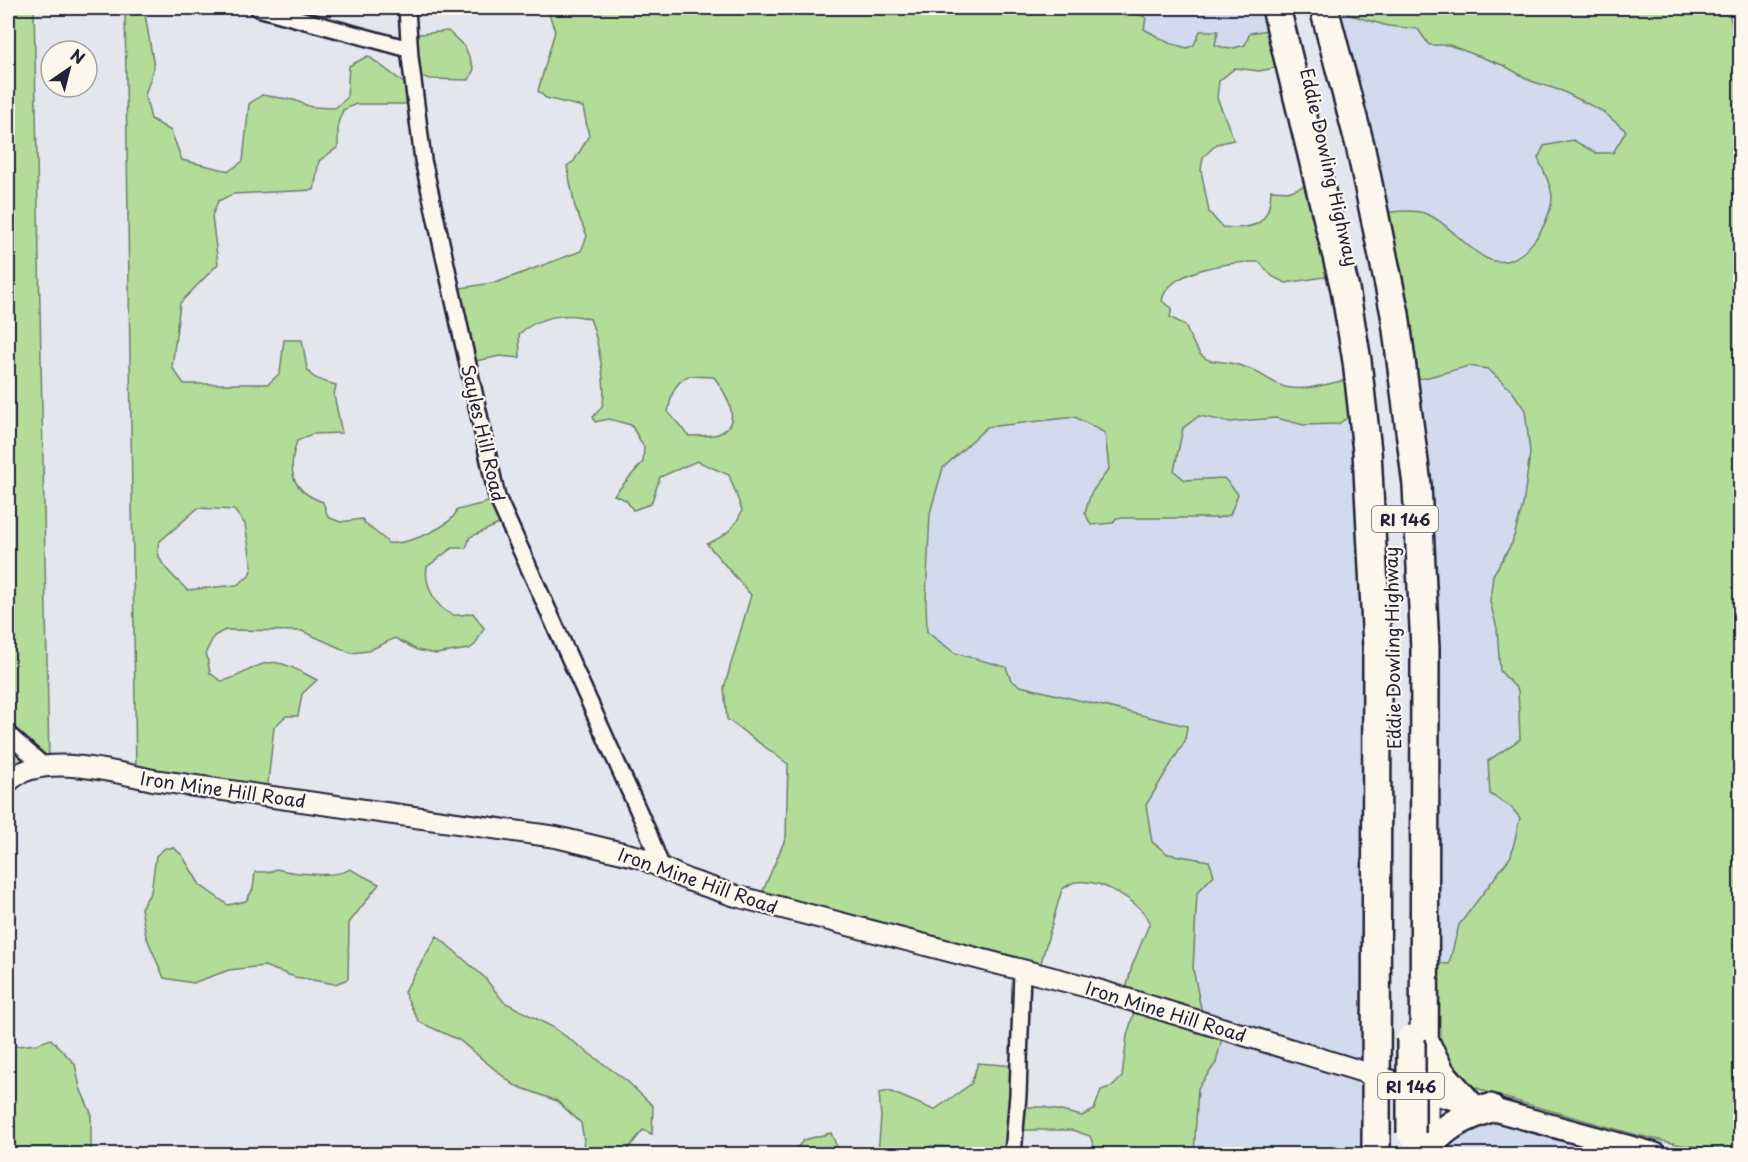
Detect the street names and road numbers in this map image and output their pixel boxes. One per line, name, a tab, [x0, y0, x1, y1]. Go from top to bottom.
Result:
street label: Eddie Dowling Highway	[1294, 65, 1366, 269]
street label: Sayles Hill Road	[455, 362, 513, 504]
road number: RI 146	[1372, 506, 1438, 532]
street label: Eddie Dowling Highway	[1377, 547, 1407, 749]
street label: Iron Mine Hill Road	[138, 764, 308, 814]
street label: Iron Mine Hill Road	[615, 840, 781, 920]
street label: Iron Mine Hill Road	[1082, 974, 1250, 1048]
road number: RI 146	[1378, 1073, 1444, 1099]

